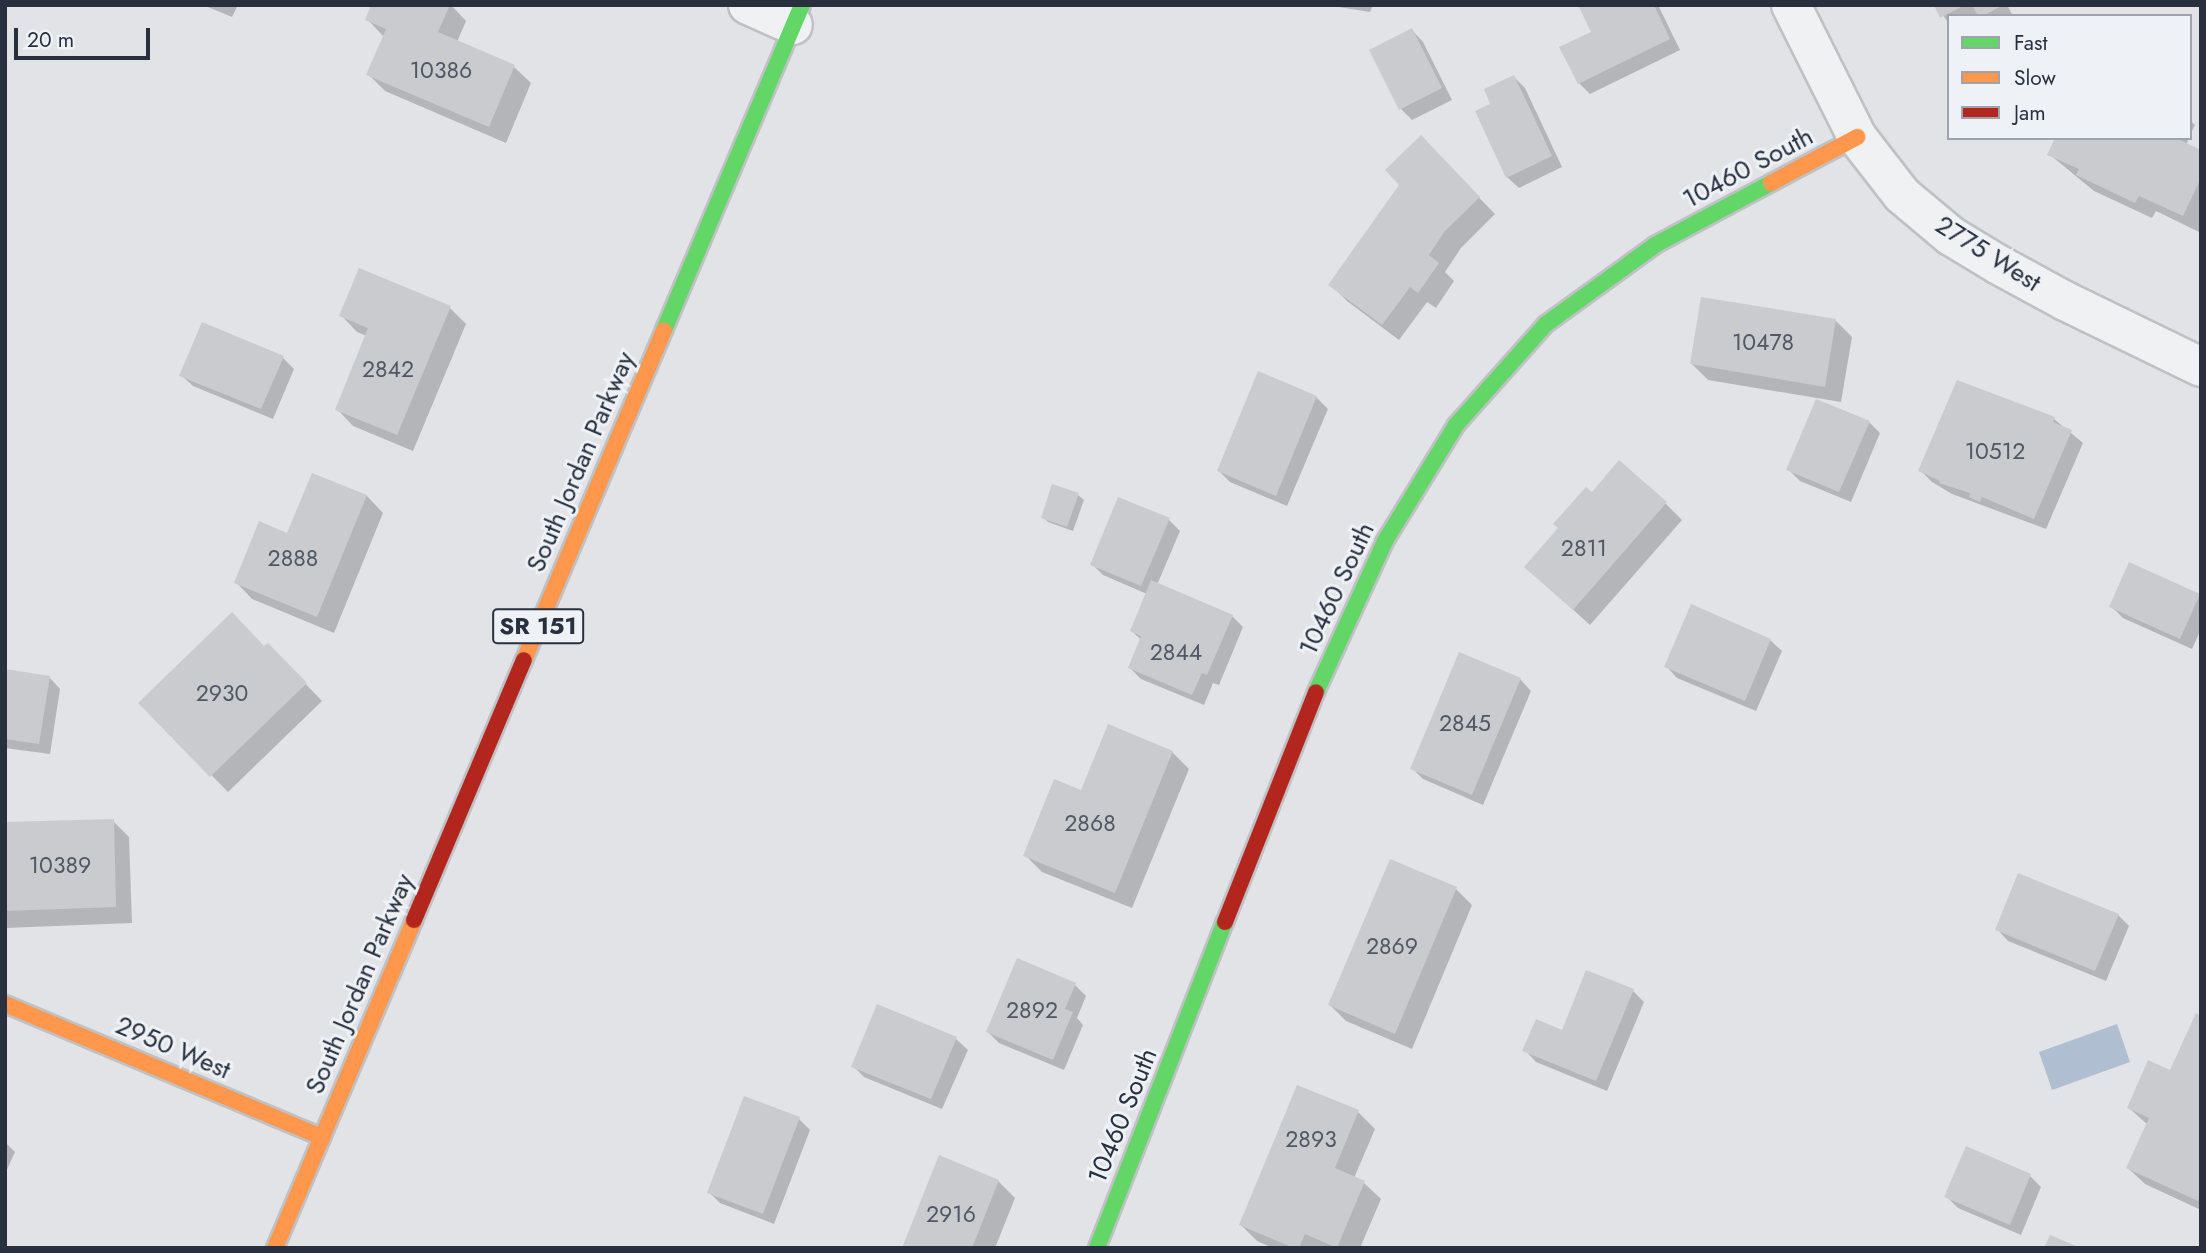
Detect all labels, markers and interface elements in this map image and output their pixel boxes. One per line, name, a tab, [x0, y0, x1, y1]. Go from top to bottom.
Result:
scale bar	[18, 14, 154, 58]
legend	[1947, 14, 2192, 140]
text: 20 m	[27, 25, 74, 55]
text: Fast	[2014, 28, 2047, 58]
house number: 10386	[410, 56, 472, 84]
text: Slow	[2014, 63, 2056, 93]
text: Jam	[2014, 98, 2046, 128]
street label: 10460 South	[1678, 121, 1818, 215]
street label: 2775 West	[1930, 209, 2046, 299]
house number: 10478	[1732, 328, 1794, 356]
street label: South Jordan Parkway	[521, 347, 641, 577]
house number: 2842	[362, 355, 414, 383]
house number: 10512	[1965, 437, 2025, 465]
street label: 10460 South	[1293, 518, 1381, 660]
house number: 2811	[1561, 534, 1607, 562]
house number: 2888	[268, 544, 318, 572]
road number: SR 151	[491, 606, 585, 646]
house number: 2844	[1150, 638, 1202, 666]
house number: 2930	[196, 679, 248, 707]
house number: 2845	[1439, 709, 1491, 737]
house number: 2868	[1064, 809, 1116, 837]
house number: 10389	[29, 851, 91, 879]
street label: South Jordan Parkway	[300, 869, 420, 1099]
house number: 2869	[1366, 932, 1418, 960]
house number: 2892	[1006, 996, 1058, 1024]
street label: 2950 West	[111, 1010, 235, 1086]
street label: 10460 South	[1082, 1044, 1164, 1188]
house number: 2893	[1285, 1125, 1337, 1153]
house number: 2916	[926, 1200, 976, 1228]

